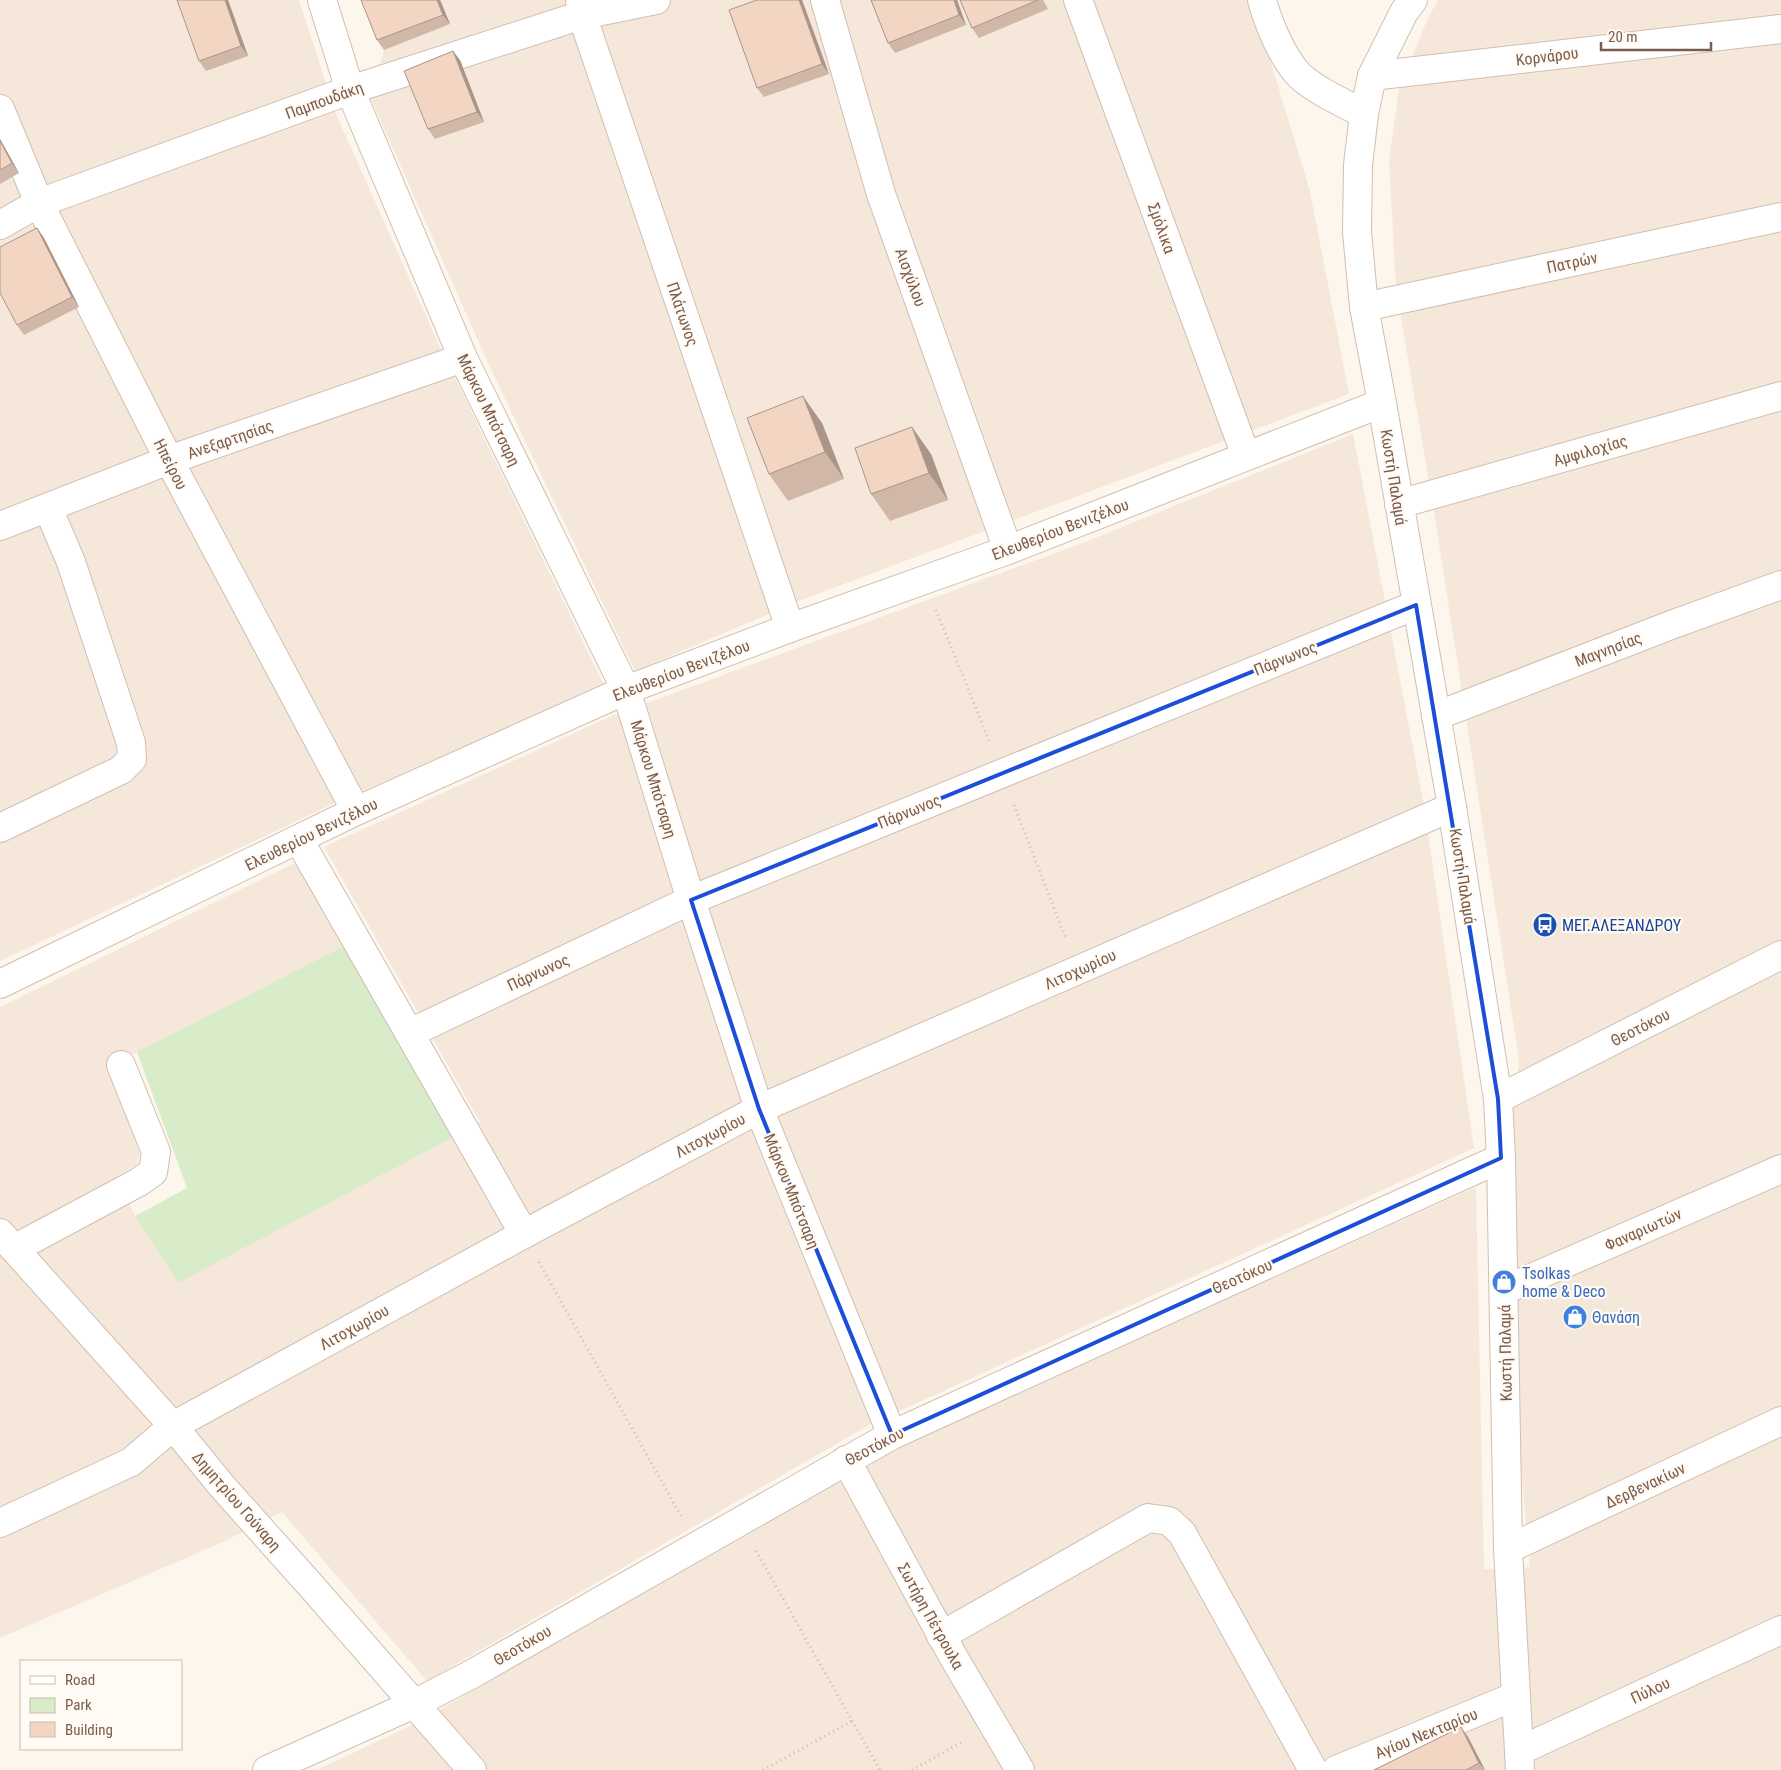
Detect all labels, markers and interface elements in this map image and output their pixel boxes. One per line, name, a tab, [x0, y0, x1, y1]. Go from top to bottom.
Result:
scale bar	[1601, 20, 1711, 52]
text: 20 m	[1608, 28, 1638, 46]
street label: Κορνάρου	[1515, 43, 1579, 70]
street label: Παμπουδάκη	[283, 78, 366, 123]
street label: Σμόλικα	[1144, 200, 1179, 256]
street label: Αισχύλου	[891, 245, 930, 309]
street label: Πατρών	[1545, 248, 1599, 277]
street label: Πλάτωνος	[663, 280, 702, 349]
street label: Μάρκου Μπότσαρη	[453, 351, 524, 469]
street label: Ανεξαρτησίας	[185, 416, 275, 463]
street label: Κωστή Παλαμά	[1377, 428, 1410, 526]
street label: Αμφιλοχίας	[1551, 431, 1629, 470]
street label: Ηπείρου	[150, 436, 191, 493]
street label: Ελευθερίου Βενιζέλου	[989, 495, 1131, 564]
street label: Μαγνησίας	[1572, 628, 1644, 671]
street label: Ελευθερίου Βενιζέλου	[610, 636, 752, 705]
street label: Πάρνωνος	[1251, 637, 1319, 680]
street label: Μάρκου Μπότσαρη	[627, 718, 681, 841]
street label: Πάρνωνος	[875, 790, 943, 833]
street label: Ελευθερίου Βενιζέλου	[242, 794, 381, 875]
street label: Κωστή Παλαμά	[1446, 827, 1479, 925]
bus stop icon: ΜΕΓ.ΑΛΕΞΑΝΔΡΟΥ	[1532, 912, 1558, 938]
place label: ΜΕΓ.ΑΛΕΞΑΝΔΡΟΥ	[1562, 916, 1682, 935]
street label: Λιτοχωρίου	[1041, 945, 1119, 994]
street label: Πάρνωνος	[504, 950, 572, 995]
street label: Θεοτόκου	[1608, 1005, 1673, 1050]
street label: Λιτοχωρίου	[672, 1109, 748, 1162]
street label: Μάρκου Μπότσαρη	[760, 1131, 823, 1252]
street label: Φαναριωτών	[1602, 1204, 1685, 1255]
street label: Θεοτόκου	[1209, 1255, 1275, 1298]
place label: Tsolkas home & Deco	[1522, 1264, 1605, 1301]
shop icon: Tsolkas home & Deco	[1491, 1269, 1517, 1295]
street label: Λιτοχωρίου	[316, 1301, 392, 1354]
street label: Κωστή Παλαμά	[1495, 1304, 1516, 1402]
shop icon: Θανάση	[1562, 1304, 1588, 1330]
place label: Θανάση	[1592, 1308, 1640, 1327]
street label: Θεοτόκου	[842, 1423, 907, 1470]
street label: Δημητρίου Γούναρη	[188, 1448, 285, 1555]
street label: Δερβενακίων	[1602, 1458, 1689, 1512]
street label: Σωτήρη Πέτρουλα	[893, 1560, 968, 1673]
street label: Θεοτόκου	[490, 1621, 555, 1670]
legend	[20, 1660, 182, 1750]
text: Road	[65, 1671, 95, 1689]
street label: Πύλου	[1628, 1673, 1673, 1708]
text: Park	[65, 1696, 92, 1714]
street label: Αγίου Νεκταρίου	[1372, 1704, 1480, 1763]
text: Building	[65, 1721, 113, 1739]

